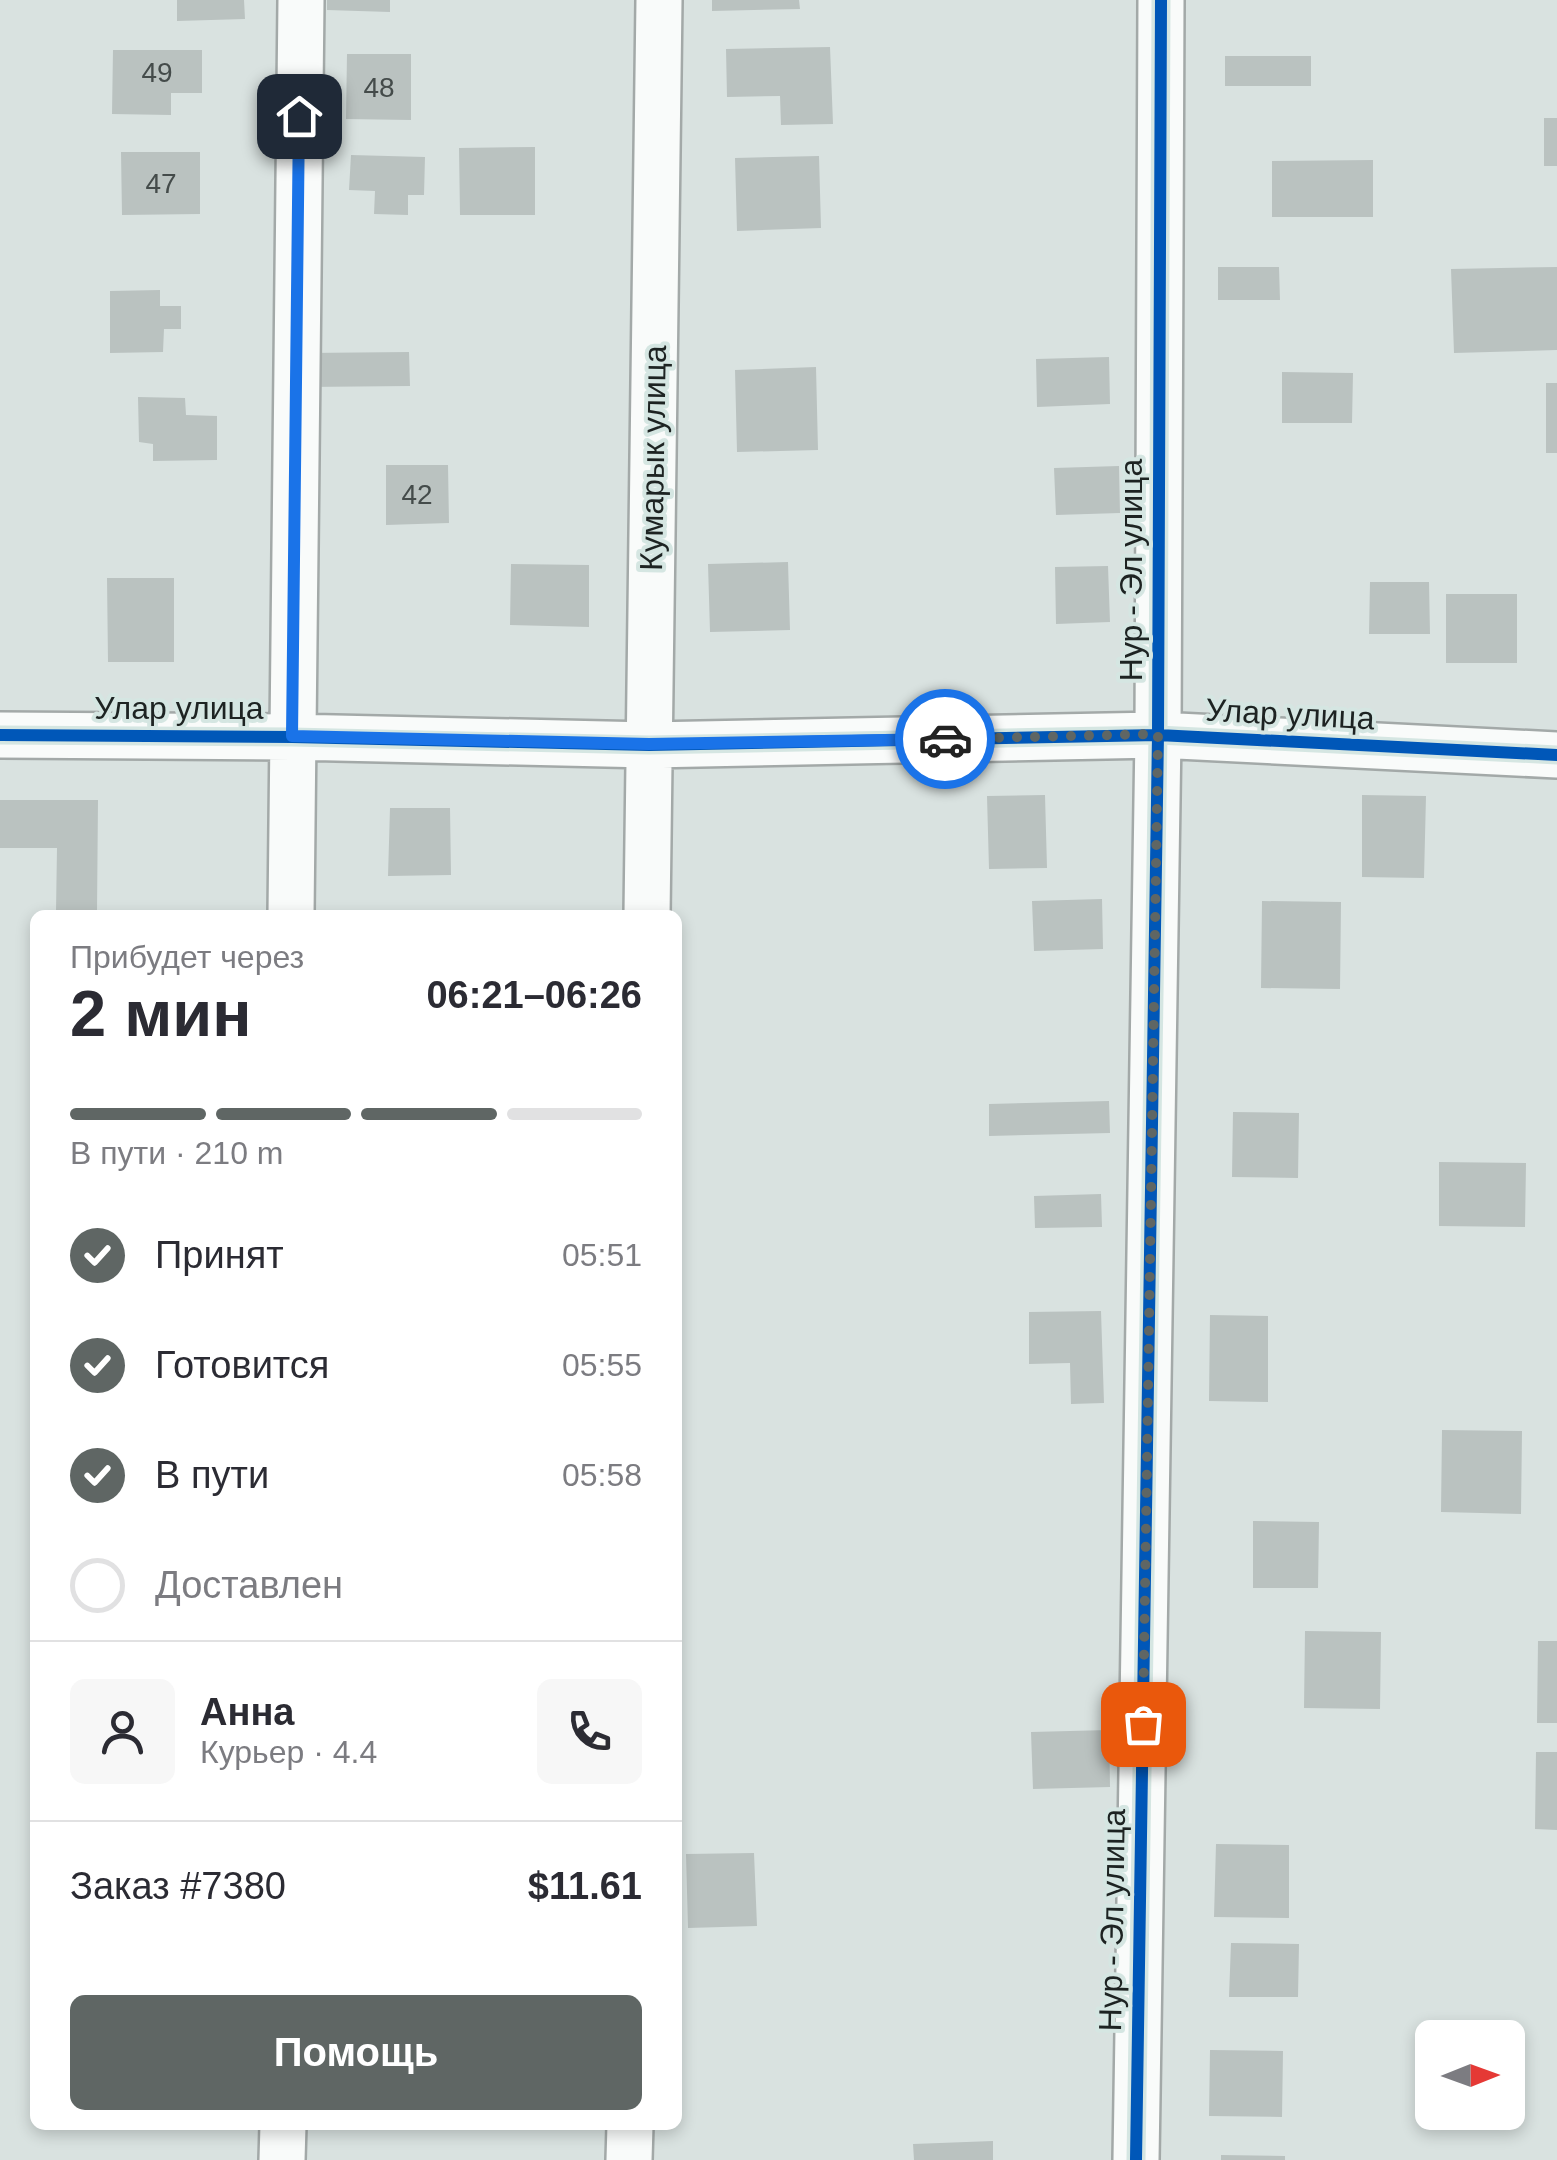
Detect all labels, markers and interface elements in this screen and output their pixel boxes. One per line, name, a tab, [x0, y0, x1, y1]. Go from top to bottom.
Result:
house number: 49	[141, 57, 173, 88]
house number: 48	[363, 72, 395, 103]
pin	[257, 74, 342, 159]
icon: home	[272, 89, 327, 144]
house number: 47	[145, 168, 177, 199]
street label: Кумарык улица	[633, 345, 673, 571]
street label: Нур - Эл улица	[1113, 459, 1149, 681]
house number: 42	[401, 479, 433, 510]
courier	[895, 689, 995, 789]
street label: Улар улица	[94, 690, 264, 726]
street label: Улар улица	[1205, 692, 1376, 736]
icon: car	[918, 712, 973, 767]
text: Прибудет через	[70, 939, 304, 975]
text: 06:21–06:26	[426, 974, 642, 1016]
text: 2 мин	[70, 977, 252, 1050]
text: В пути · 210 m	[70, 1135, 283, 1171]
icon: check	[70, 1228, 125, 1283]
text: Принят	[155, 1234, 284, 1276]
text: 05:51	[562, 1237, 642, 1273]
icon: check	[70, 1338, 125, 1393]
text: Готовится	[155, 1344, 329, 1386]
text: 05:55	[562, 1347, 642, 1383]
icon: check	[70, 1448, 125, 1503]
text: В пути	[155, 1454, 269, 1496]
text: 05:58	[562, 1457, 642, 1493]
text: Доставлен	[155, 1564, 343, 1606]
button: person	[70, 1679, 175, 1784]
button: phone	[537, 1679, 642, 1784]
pin	[1101, 1682, 1186, 1767]
text: Анна	[200, 1691, 294, 1733]
icon: bag	[1116, 1697, 1171, 1752]
text: Курьер · 4.4	[200, 1734, 377, 1770]
street label: Нур - Эл улица	[1092, 1808, 1132, 2032]
text: Заказ #7380	[70, 1865, 286, 1907]
text: $11.61	[528, 1865, 642, 1907]
button: Помощь	[70, 1995, 642, 2110]
north arrow	[1415, 2020, 1525, 2130]
map controls	[1415, 2020, 1525, 2130]

